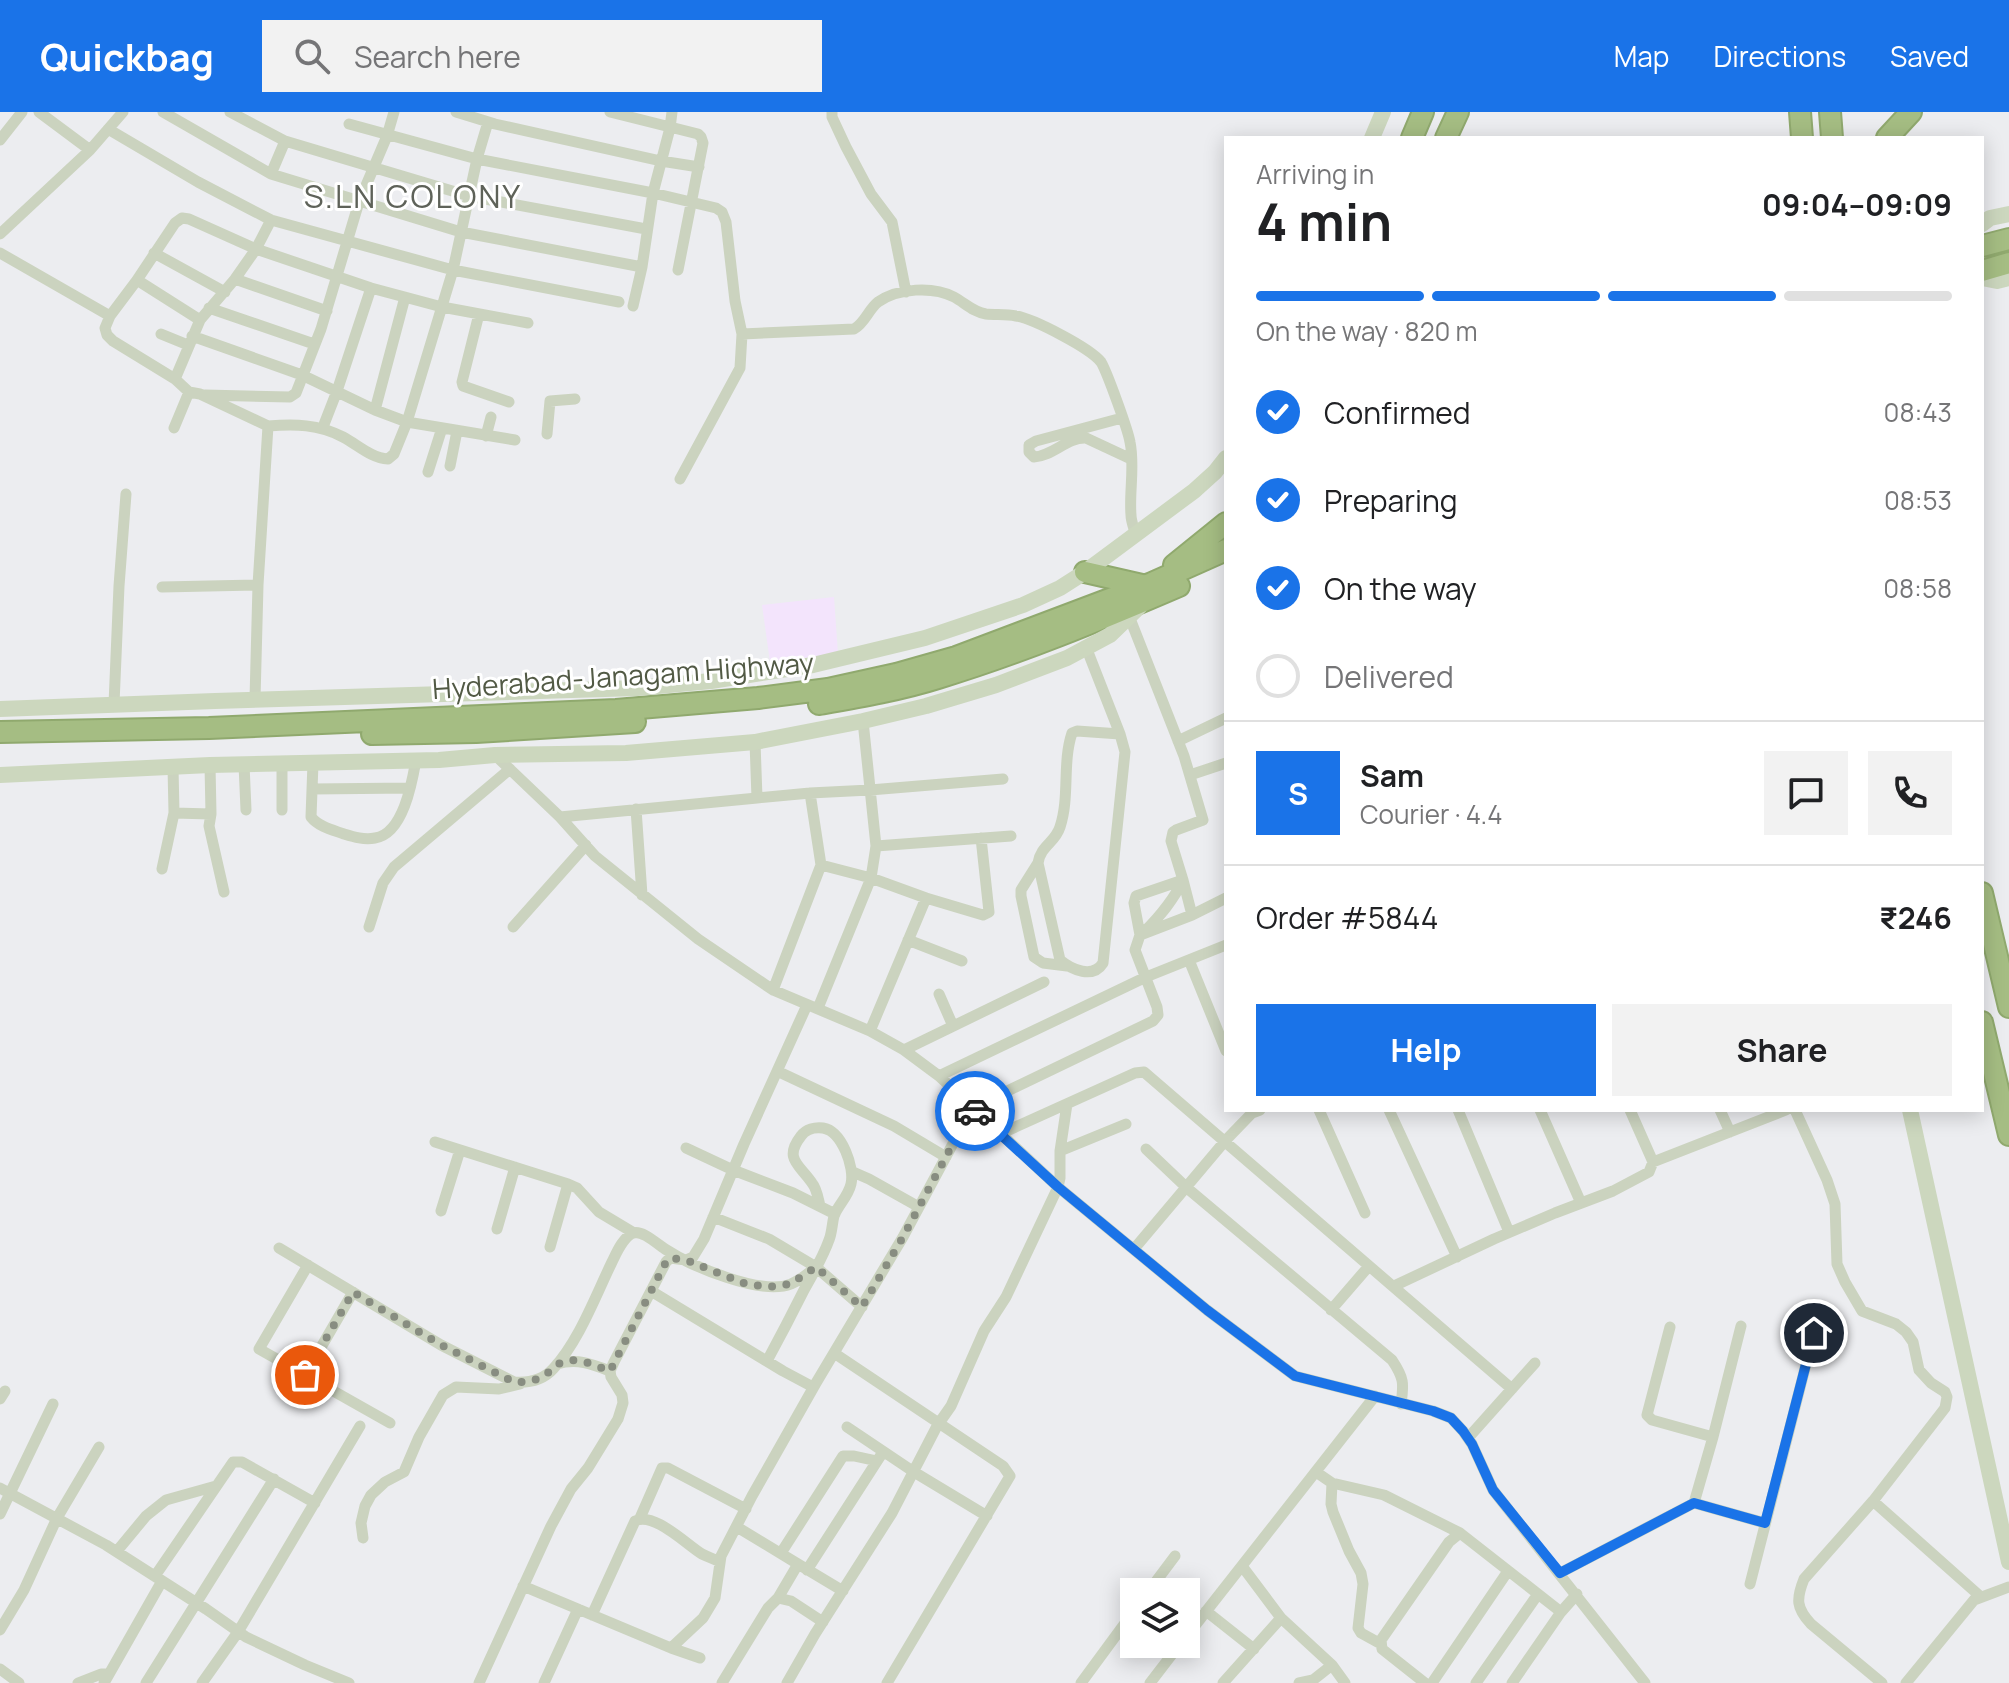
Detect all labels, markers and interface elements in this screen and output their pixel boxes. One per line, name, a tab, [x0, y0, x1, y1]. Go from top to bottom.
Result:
search box	[262, 20, 822, 92]
text: Quickbag	[40, 30, 214, 82]
icon: search	[290, 34, 334, 78]
text: Search here	[354, 36, 521, 77]
text: Map	[1614, 37, 1669, 75]
text: Directions	[1713, 37, 1846, 75]
text: Saved	[1890, 37, 1969, 75]
text: Arriving in	[1256, 156, 1374, 192]
district label: S.LN COLONY	[304, 174, 522, 218]
text: 09:04–09:09	[1762, 184, 1952, 225]
text: 4 min	[1256, 186, 1392, 257]
text: On the way · 820 m	[1256, 313, 1478, 349]
icon: check	[1256, 390, 1300, 434]
text: Confirmed	[1324, 392, 1471, 433]
text: 08:43	[1884, 394, 1952, 430]
icon: check	[1256, 478, 1300, 522]
text: Preparing	[1324, 480, 1458, 521]
text: 08:53	[1884, 482, 1952, 518]
icon: check	[1256, 566, 1300, 610]
text: On the way	[1324, 568, 1477, 609]
text: 08:58	[1883, 570, 1952, 606]
street label: Hyderabad-Janagam Highway	[431, 643, 815, 707]
text: Delivered	[1324, 656, 1454, 697]
button: chat	[1764, 751, 1848, 835]
button: phone	[1868, 751, 1952, 835]
text: Sam	[1360, 755, 1424, 796]
text: S	[1288, 773, 1308, 814]
text: Courier · 4.4	[1360, 796, 1502, 832]
text: Order #5844	[1256, 897, 1438, 938]
text: ₹246	[1879, 897, 1952, 938]
button: Help	[1256, 1004, 1596, 1096]
button: Share	[1612, 1004, 1952, 1096]
courier	[935, 1071, 1015, 1151]
icon: car	[953, 1089, 997, 1133]
pin	[1780, 1299, 1848, 1367]
icon: home	[1792, 1311, 1836, 1355]
pin	[271, 1341, 339, 1409]
icon: bag	[283, 1353, 327, 1397]
map controls	[1120, 1578, 1200, 1658]
button: layers	[1120, 1578, 1200, 1658]

